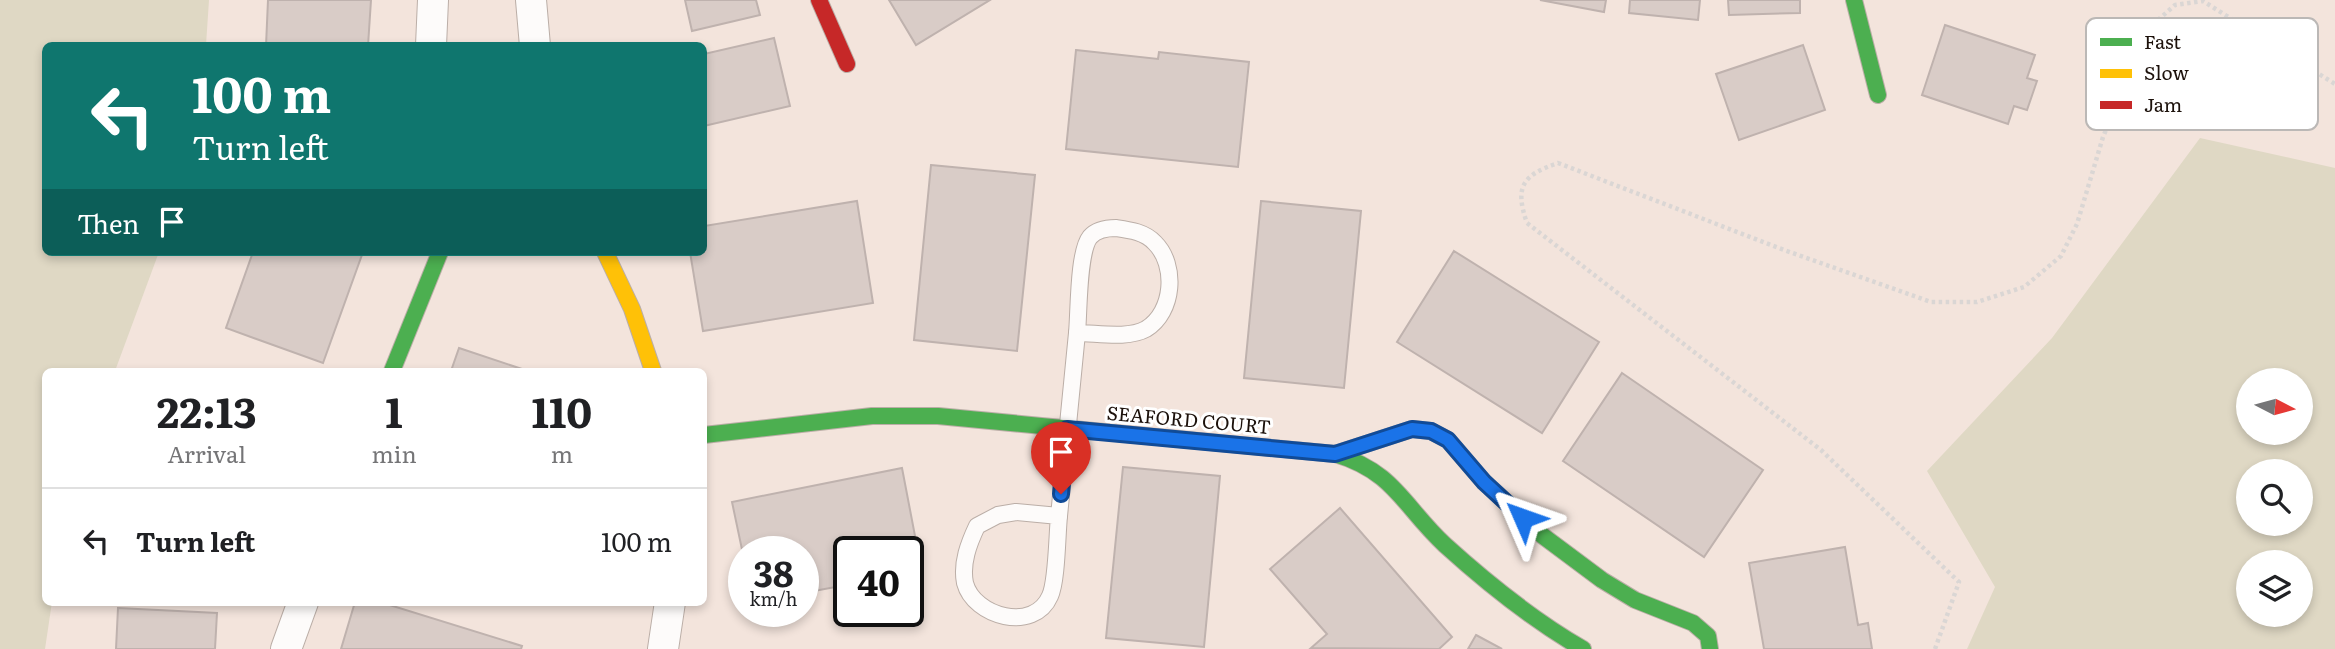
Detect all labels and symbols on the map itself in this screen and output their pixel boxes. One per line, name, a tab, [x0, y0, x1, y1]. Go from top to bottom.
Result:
legend	[2086, 18, 2318, 130]
text: Fast	[2144, 27, 2181, 55]
text: Slow	[2144, 58, 2189, 86]
text: Jam	[2144, 90, 2182, 118]
north arrow	[2236, 368, 2314, 444]
street label: SEAFORD COURT	[1106, 398, 1272, 440]
pin	[1031, 422, 1091, 494]
position arrow	[1486, 481, 1560, 555]
speed limit sign: 40	[833, 536, 924, 627]

